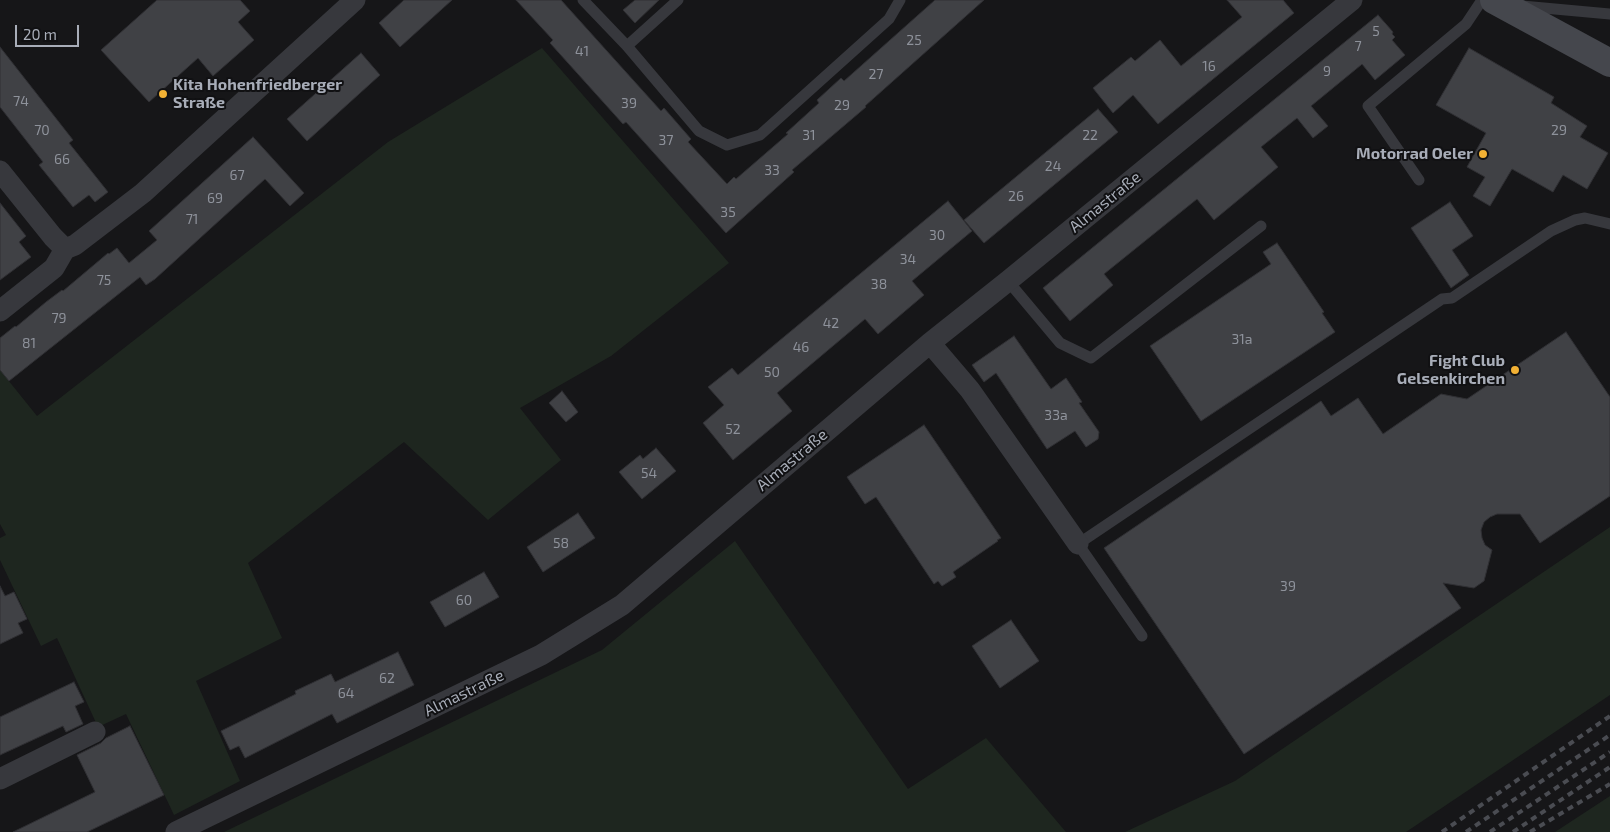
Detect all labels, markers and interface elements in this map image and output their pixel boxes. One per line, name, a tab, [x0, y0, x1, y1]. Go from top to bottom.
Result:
scale bar	[18, 15, 81, 47]
house number: 5	[1372, 23, 1380, 39]
text: 20 m	[23, 25, 57, 43]
house number: 25	[906, 32, 922, 48]
house number: 7	[1354, 38, 1362, 54]
house number: 41	[575, 43, 589, 59]
house number: 16	[1202, 58, 1216, 74]
house number: 9	[1323, 63, 1331, 79]
house number: 27	[868, 66, 884, 82]
place label: Kita Hohenfriedberger Straße	[173, 75, 342, 113]
marker: Kita Hohenfriedberger Straße	[157, 88, 169, 100]
house number: 74	[13, 93, 29, 109]
house number: 39	[621, 95, 637, 111]
house number: 29	[834, 97, 850, 113]
house number: 70	[34, 122, 50, 138]
house number: 29	[1551, 122, 1567, 138]
house number: 31	[802, 127, 816, 143]
house number: 22	[1082, 127, 1098, 143]
house number: 37	[659, 132, 673, 148]
place label: Motorrad Oeler	[1356, 144, 1473, 164]
marker: Motorrad Oeler	[1477, 148, 1489, 160]
house number: 66	[54, 151, 70, 167]
house number: 24	[1045, 158, 1061, 174]
house number: 33	[764, 162, 780, 178]
house number: 67	[229, 167, 245, 183]
street label: Almastraße	[1065, 167, 1145, 237]
house number: 26	[1008, 188, 1024, 204]
house number: 69	[207, 190, 223, 206]
house number: 35	[720, 204, 736, 220]
house number: 71	[186, 211, 198, 227]
house number: 30	[929, 227, 945, 243]
house number: 34	[900, 251, 916, 267]
house number: 75	[97, 272, 111, 288]
house number: 38	[871, 276, 887, 292]
house number: 79	[51, 310, 67, 326]
house number: 42	[823, 315, 839, 331]
house number: 31a	[1231, 331, 1253, 347]
house number: 81	[22, 335, 36, 351]
house number: 46	[793, 339, 809, 355]
place label: Fight Club Gelsenkirchen	[1397, 351, 1505, 389]
house number: 50	[764, 364, 780, 380]
marker: Fight Club Gelsenkirchen	[1509, 364, 1521, 376]
house number: 33a	[1044, 407, 1068, 423]
house number: 52	[725, 421, 741, 437]
street label: Almastraße	[753, 425, 831, 495]
house number: 54	[641, 465, 657, 481]
house number: 58	[553, 535, 569, 551]
house number: 39	[1280, 578, 1296, 594]
house number: 60	[456, 592, 472, 608]
street label: Almastraße	[421, 665, 507, 721]
house number: 62	[379, 670, 395, 686]
house number: 64	[338, 685, 354, 701]

